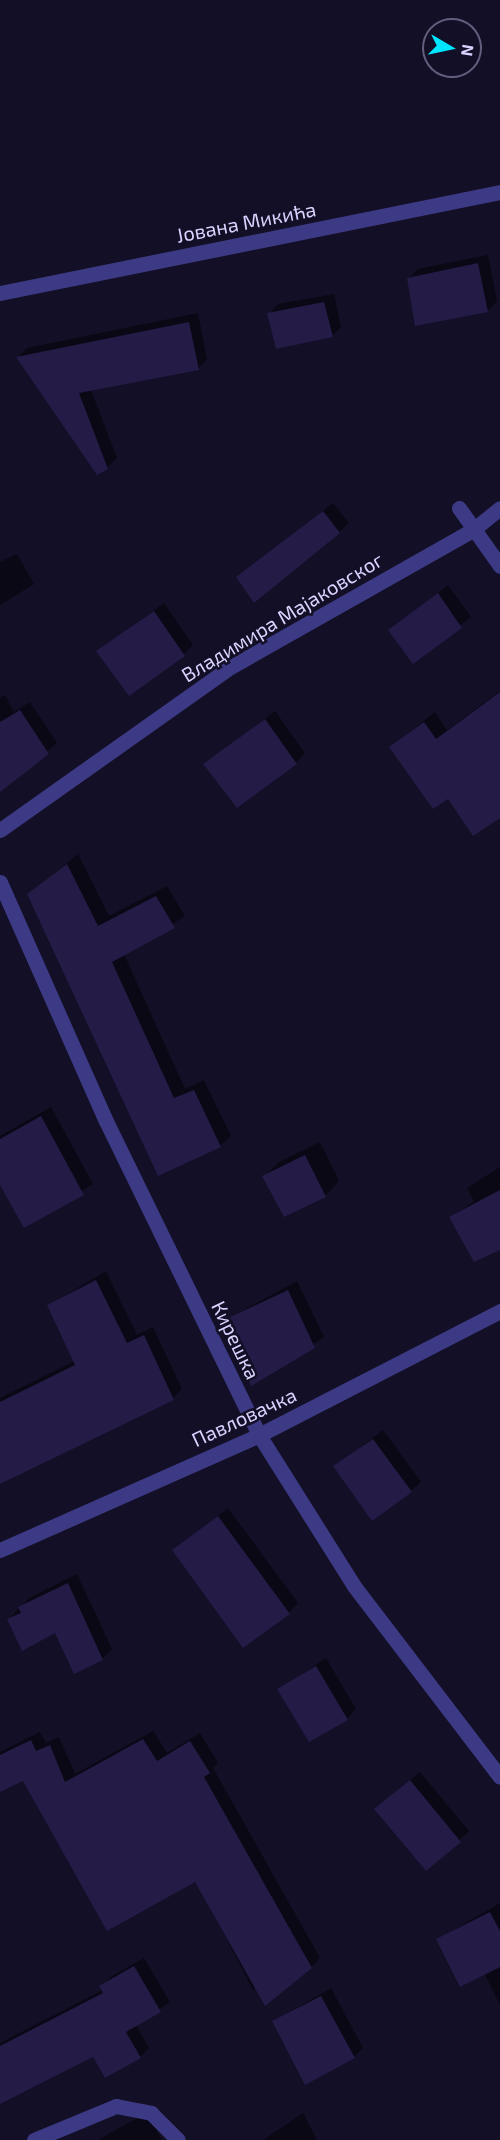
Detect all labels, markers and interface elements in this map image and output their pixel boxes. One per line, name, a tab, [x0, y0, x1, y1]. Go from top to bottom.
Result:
north arrow	[422, 18, 482, 78]
text: N	[458, 43, 479, 58]
street label: Јована Микића	[174, 197, 318, 247]
street label: Владимира Мајаковског	[177, 547, 387, 687]
street label: Кирешка	[207, 1297, 265, 1383]
street label: Павловачка	[188, 1382, 300, 1452]

